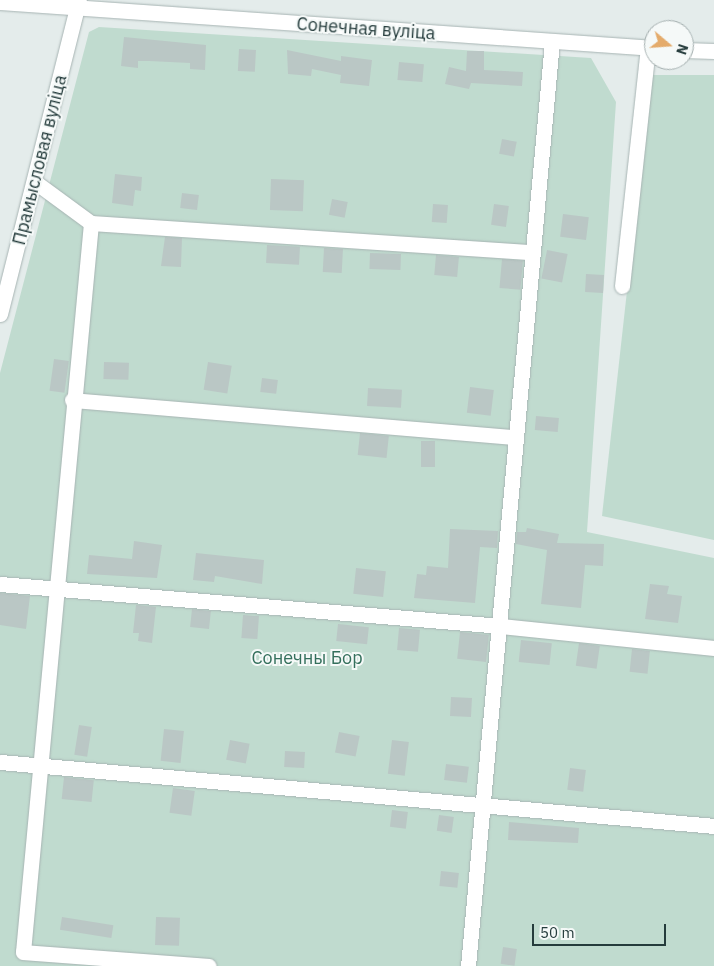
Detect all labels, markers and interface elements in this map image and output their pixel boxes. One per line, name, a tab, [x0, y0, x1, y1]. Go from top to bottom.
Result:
street label: Сонечная вуліца	[296, 13, 436, 45]
north arrow	[644, 20, 694, 70]
text: N	[672, 42, 692, 57]
street label: Прамысловая вуліца	[8, 73, 72, 247]
park label: Сонечны Бор	[251, 647, 363, 669]
scale bar	[534, 914, 668, 946]
text: 50 m	[540, 923, 575, 942]

